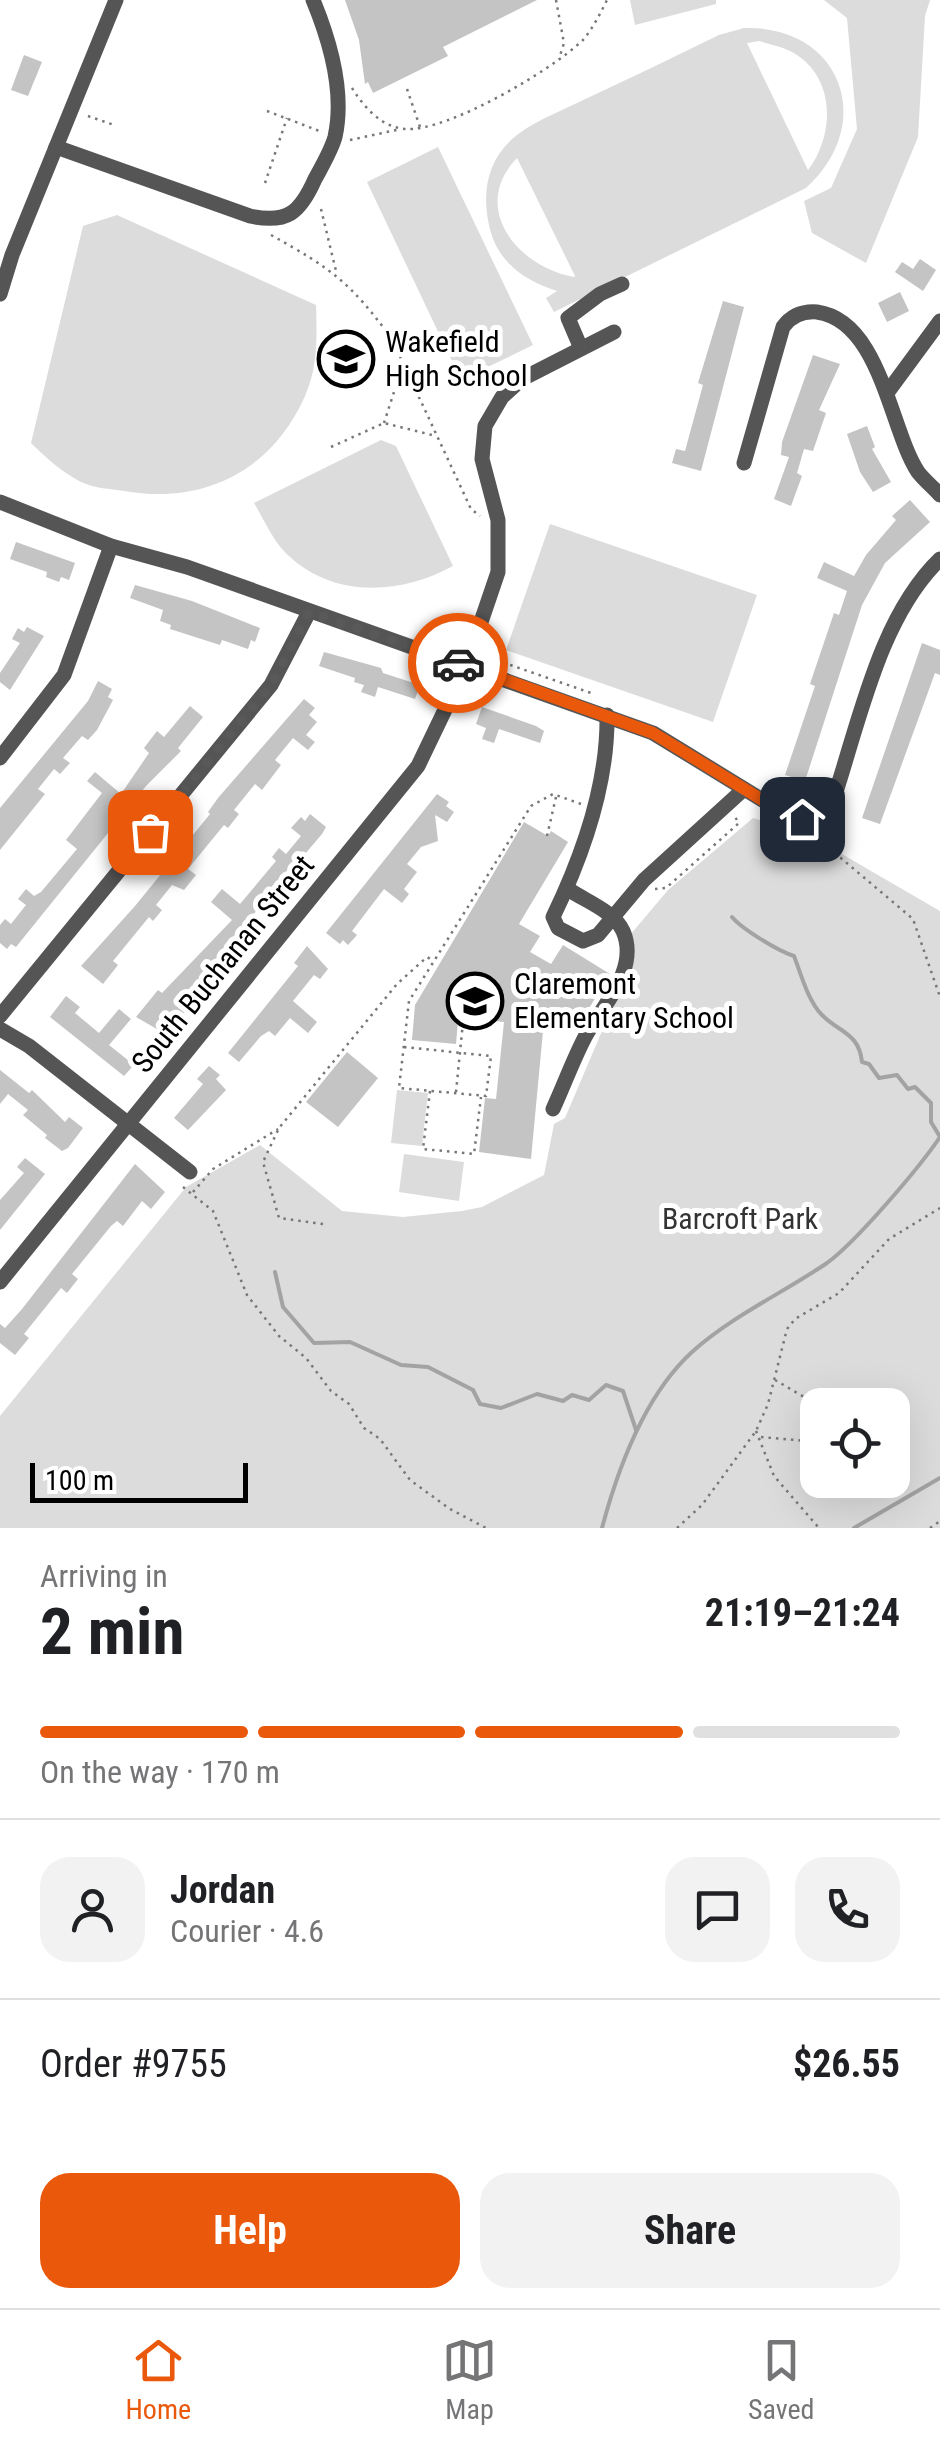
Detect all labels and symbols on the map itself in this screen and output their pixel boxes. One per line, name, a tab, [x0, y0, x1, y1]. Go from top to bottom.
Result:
place label: Wakefield High School	[385, 324, 528, 393]
school or university icon: Wakefield High School	[316, 329, 376, 389]
courier	[408, 613, 508, 713]
pin	[760, 777, 845, 862]
pin	[108, 790, 193, 875]
street label: South Buchanan Street	[124, 848, 321, 1079]
place label: Claremont Elementary School	[514, 966, 734, 1035]
school or university icon: Claremont Elementary School	[445, 971, 505, 1031]
park label: Barcroft Park	[662, 1201, 819, 1236]
scale bar	[30, 1458, 248, 1502]

